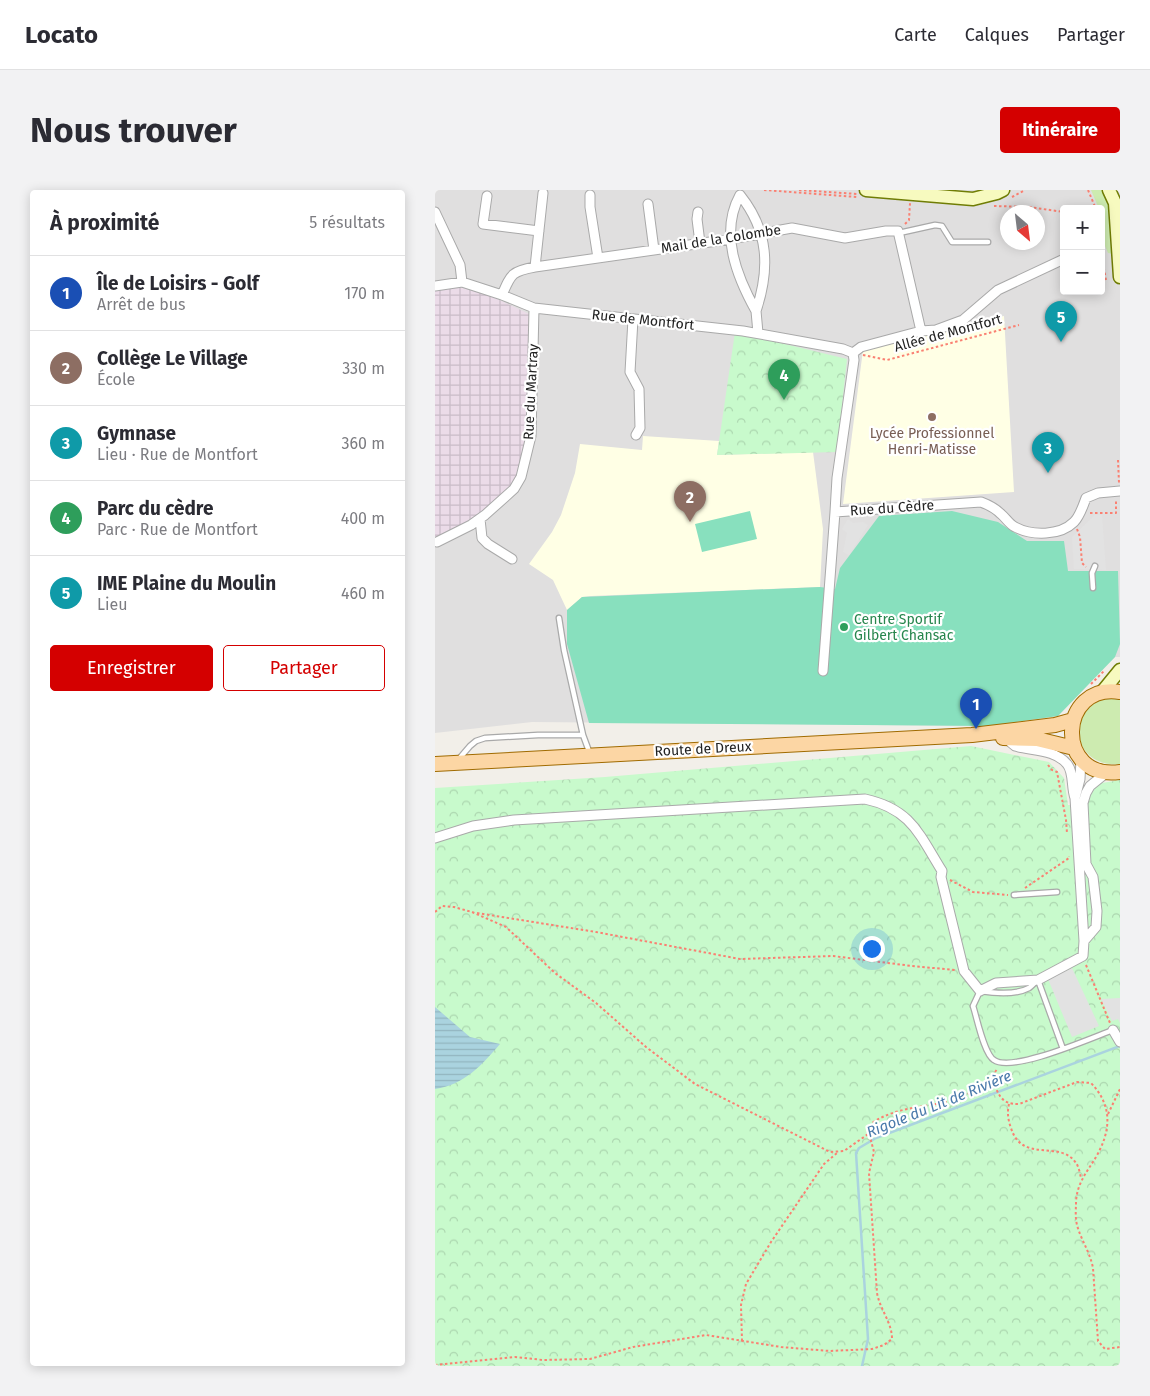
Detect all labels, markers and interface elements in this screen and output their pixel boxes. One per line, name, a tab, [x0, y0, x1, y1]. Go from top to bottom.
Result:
text: Locato	[25, 21, 98, 49]
text: Carte	[894, 24, 937, 46]
text: Calques	[965, 24, 1029, 46]
text: Partager	[1057, 24, 1125, 46]
button: Itinéraire	[1000, 107, 1120, 153]
text: Nous trouver	[30, 109, 237, 151]
north arrow	[1000, 205, 1045, 250]
map controls	[1060, 205, 1105, 295]
button: +	[1060, 205, 1105, 250]
text: À proximité	[50, 210, 159, 236]
text: 5 résultats	[309, 213, 385, 232]
street label: Mail de la Colombe	[660, 221, 782, 257]
button: −	[1060, 250, 1105, 295]
text: Île de Loisirs - Golf	[97, 272, 259, 295]
text: 1	[62, 284, 70, 303]
text: 170 m	[344, 284, 385, 303]
text: Arrêt de bus	[97, 295, 186, 314]
pin: 5	[1045, 301, 1077, 342]
street label: Rue de Montfort	[591, 306, 696, 334]
street label: Allée de Montfort	[893, 310, 1004, 355]
street label: Rue du Martray	[520, 343, 542, 441]
text: Collège Le Village	[97, 347, 248, 370]
text: 2	[62, 359, 70, 378]
text: 330 m	[342, 359, 385, 378]
pin: 4	[768, 359, 800, 400]
text: École	[97, 370, 135, 389]
marker: Lycée Professionnel Henri-Matisse	[926, 411, 938, 423]
text: Gymnase	[97, 422, 176, 445]
place label: Lycée Professionnel Henri-Matisse	[870, 425, 994, 458]
pin: 3	[1032, 432, 1064, 473]
text: 3	[62, 434, 70, 453]
text: 360 m	[342, 434, 385, 453]
text: Lieu · Rue de Montfort	[97, 445, 258, 464]
pin: 2	[674, 481, 706, 522]
text: Parc du cèdre	[97, 497, 213, 520]
street label: Rue du Cèdre	[849, 497, 935, 519]
text: 4	[61, 509, 71, 528]
text: 400 m	[341, 509, 385, 528]
text: Parc · Rue de Montfort	[97, 520, 258, 539]
text: IME Plaine du Moulin	[97, 572, 276, 595]
text: 5	[62, 584, 70, 603]
text: 460 m	[341, 584, 385, 603]
text: Lieu	[97, 595, 128, 614]
place label: Centre Sportif Gilbert Chansac	[854, 611, 954, 644]
marker: Centre Sportif Gilbert Chansac	[838, 621, 850, 633]
button: Enregistrer	[50, 645, 213, 691]
button: Partager	[223, 645, 385, 691]
pin: 1	[960, 688, 992, 729]
street label: Route de Dreux	[654, 738, 752, 760]
your location	[859, 936, 885, 962]
water label: Rigole du Lit de Rivière	[864, 1067, 1014, 1141]

